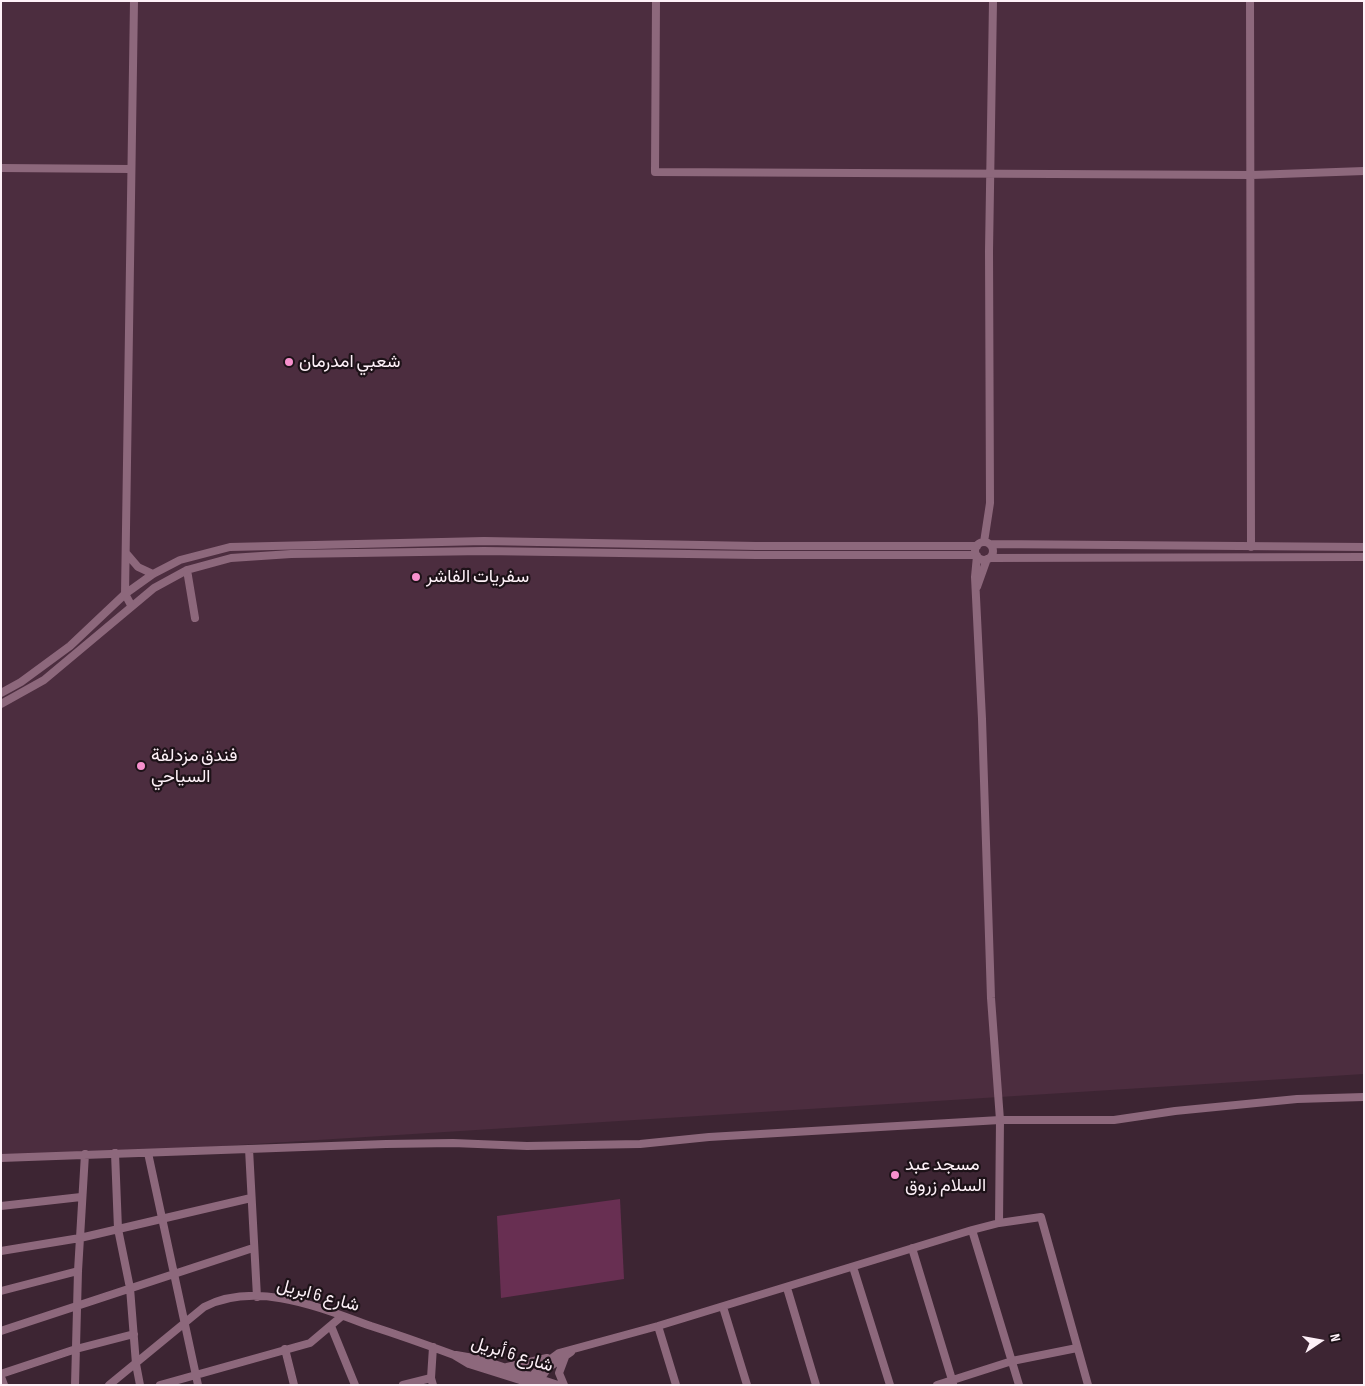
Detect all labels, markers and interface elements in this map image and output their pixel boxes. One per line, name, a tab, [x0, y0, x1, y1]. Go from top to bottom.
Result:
place label: شعبي امدرمان	[299, 351, 401, 373]
marker: شعبي امدرمان	[283, 356, 295, 368]
place label: سفريات الفاشر	[426, 566, 529, 588]
marker: سفريات الفاشر	[410, 571, 422, 583]
place label: فندق مزدلفة السياحي	[151, 745, 237, 788]
marker: فندق مزدلفة السياحي	[135, 760, 147, 772]
place label: مسجد عبد السلام زروق	[905, 1154, 986, 1196]
marker: مسجد عبد السلام زروق	[889, 1169, 901, 1181]
street label: شارع 6 ابريل	[274, 1275, 362, 1317]
north arrow	[1295, 1316, 1345, 1366]
street label: شارع 6 أبريل	[468, 1332, 556, 1378]
text: N	[1326, 1332, 1344, 1343]

